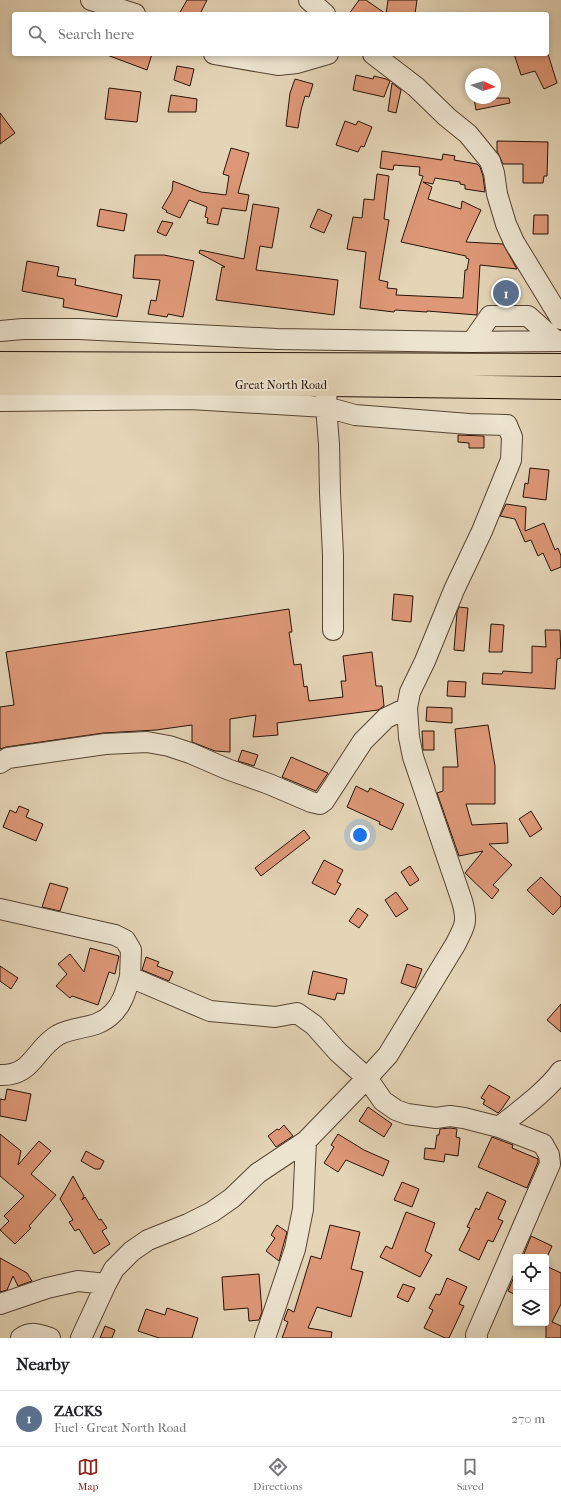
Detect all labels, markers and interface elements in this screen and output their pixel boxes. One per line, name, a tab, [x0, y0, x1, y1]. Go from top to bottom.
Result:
search box	[12, 12, 549, 56]
icon: search	[26, 23, 48, 45]
text: Search here	[58, 25, 134, 43]
north arrow	[465, 68, 501, 104]
pin: 1	[493, 278, 519, 308]
street label: Great North Road	[235, 378, 328, 392]
your location	[350, 825, 370, 845]
map controls	[513, 1254, 549, 1326]
button: locate	[513, 1254, 549, 1290]
button: layers	[513, 1290, 549, 1326]
text: Nearby	[16, 1354, 70, 1374]
text: ZACKS	[54, 1402, 102, 1420]
text: 1	[27, 1411, 31, 1426]
text: 270 m	[511, 1411, 545, 1426]
text: Fuel · Great North Road	[54, 1420, 186, 1435]
tab: Map	[77, 1456, 99, 1493]
tab: Directions	[253, 1456, 303, 1493]
tab: Saved	[457, 1456, 484, 1493]

